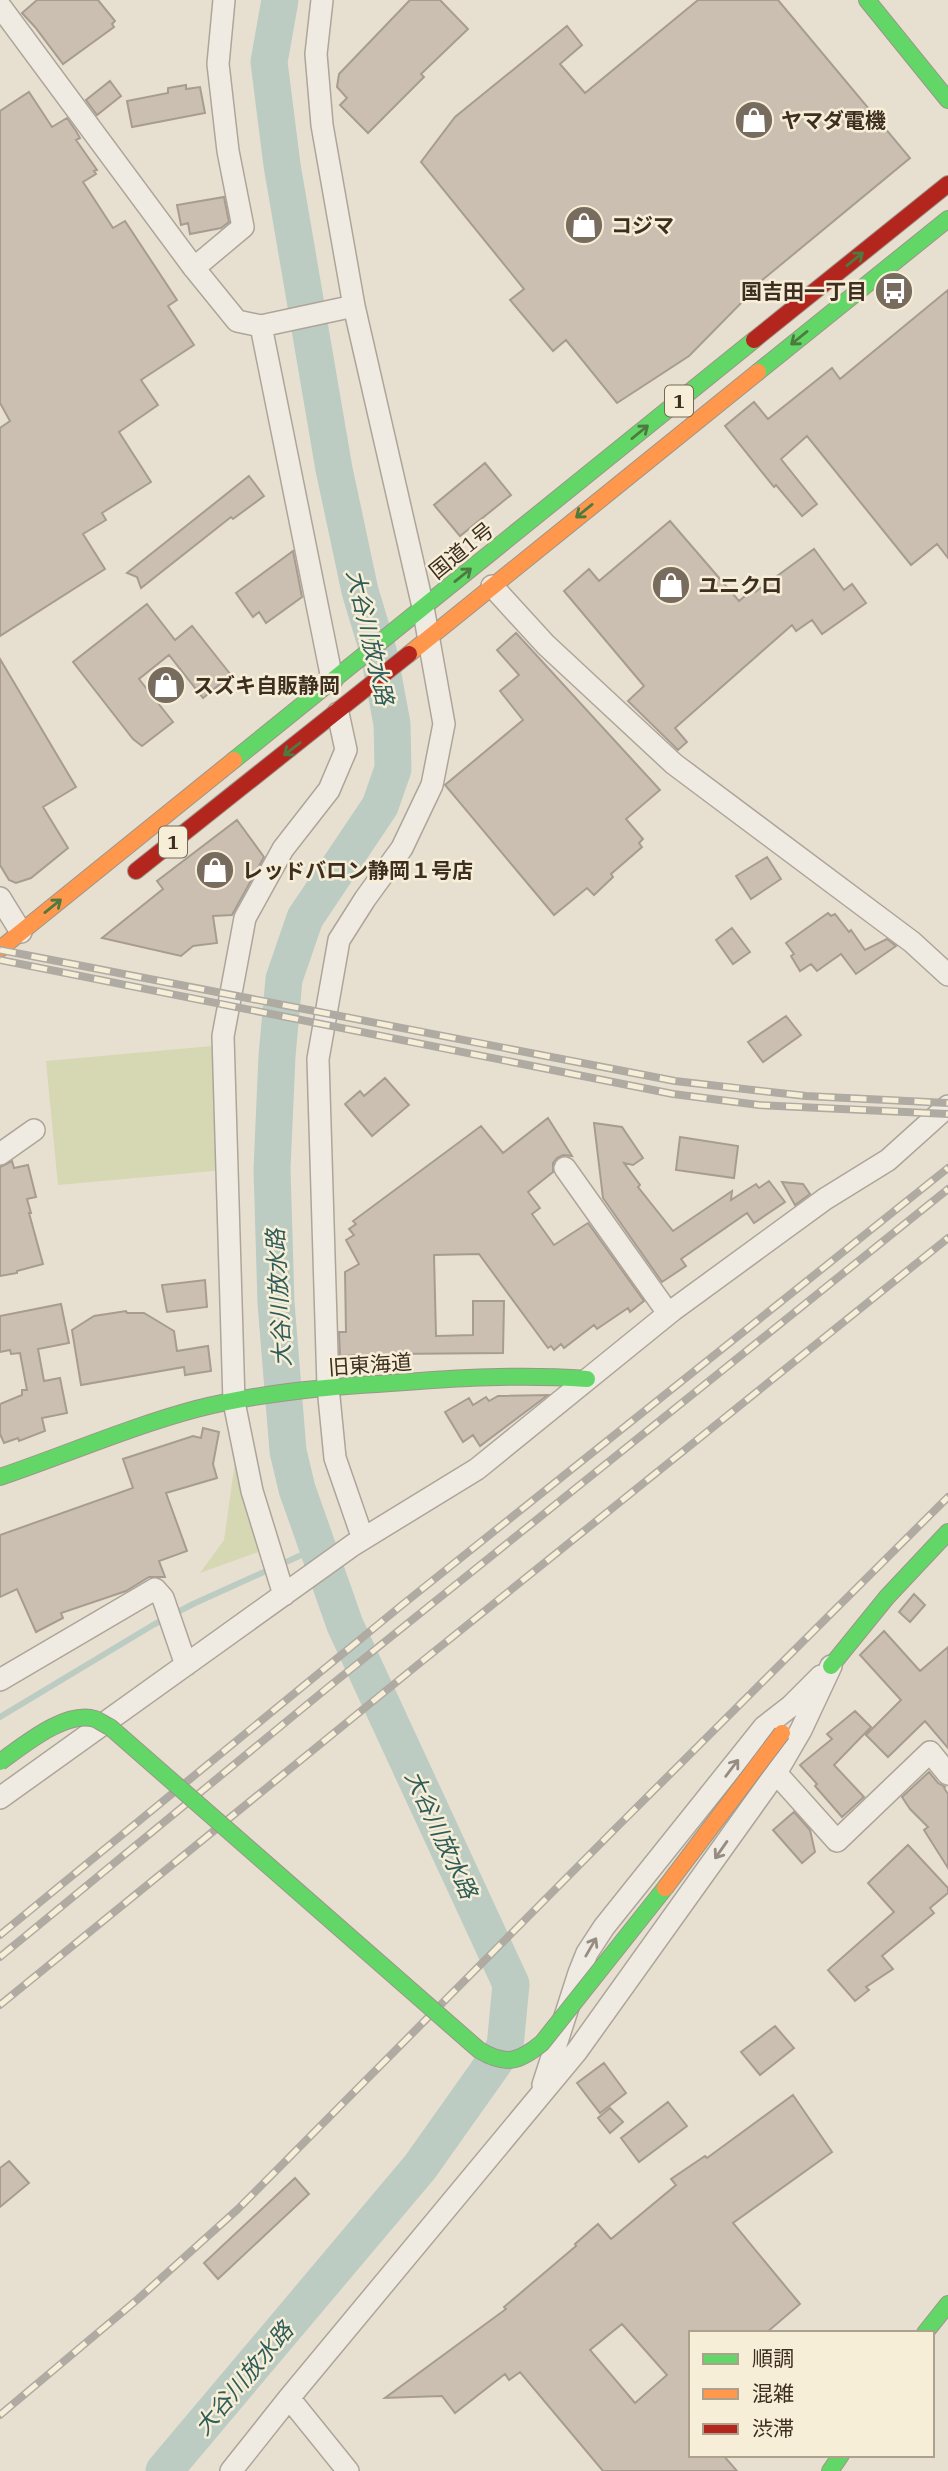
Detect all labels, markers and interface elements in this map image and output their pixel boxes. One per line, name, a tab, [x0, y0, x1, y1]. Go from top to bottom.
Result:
shop icon: ヤマダ電機	[733, 99, 775, 141]
place label: ヤマダ電機	[781, 106, 886, 134]
shop icon: コジマ	[563, 204, 605, 246]
place label: コジマ	[611, 211, 674, 239]
one-way arrow	[846, 251, 864, 266]
bus stop icon: 国吉田一丁目	[873, 270, 915, 312]
place label: 国吉田一丁目	[741, 277, 867, 305]
one-way arrow	[791, 330, 809, 346]
road number: 1	[665, 386, 693, 416]
one-way arrow	[631, 424, 649, 440]
one-way arrow	[575, 504, 594, 519]
street label: 国道1号	[423, 515, 499, 585]
shop icon: ユニクロ	[650, 564, 692, 606]
water label: 大谷川放水路	[341, 566, 402, 710]
one-way arrow	[453, 567, 471, 582]
place label: ユニクロ	[698, 571, 782, 599]
shop icon: スズキ自販静岡	[145, 664, 187, 706]
place label: スズキ自販静岡	[193, 671, 340, 699]
one-way arrow	[284, 741, 302, 756]
road number: 1	[159, 827, 187, 858]
shop icon: レッドバロン静岡１号店	[194, 849, 236, 891]
place label: レッドバロン静岡１号店	[242, 856, 473, 884]
one-way arrow	[44, 898, 62, 914]
water label: 大谷川放水路	[259, 1226, 297, 1368]
street label: 旧東海道	[327, 1347, 413, 1381]
one-way arrow	[724, 1760, 739, 1778]
water label: 大谷川放水路	[399, 1765, 486, 1905]
one-way arrow	[714, 1840, 728, 1859]
one-way arrow	[584, 1937, 598, 1957]
water label: 大谷川放水路	[187, 2314, 300, 2440]
legend	[689, 2331, 934, 2457]
text: 順調	[752, 2344, 794, 2372]
text: 混雑	[752, 2379, 794, 2407]
text: 渋滞	[752, 2414, 794, 2442]

